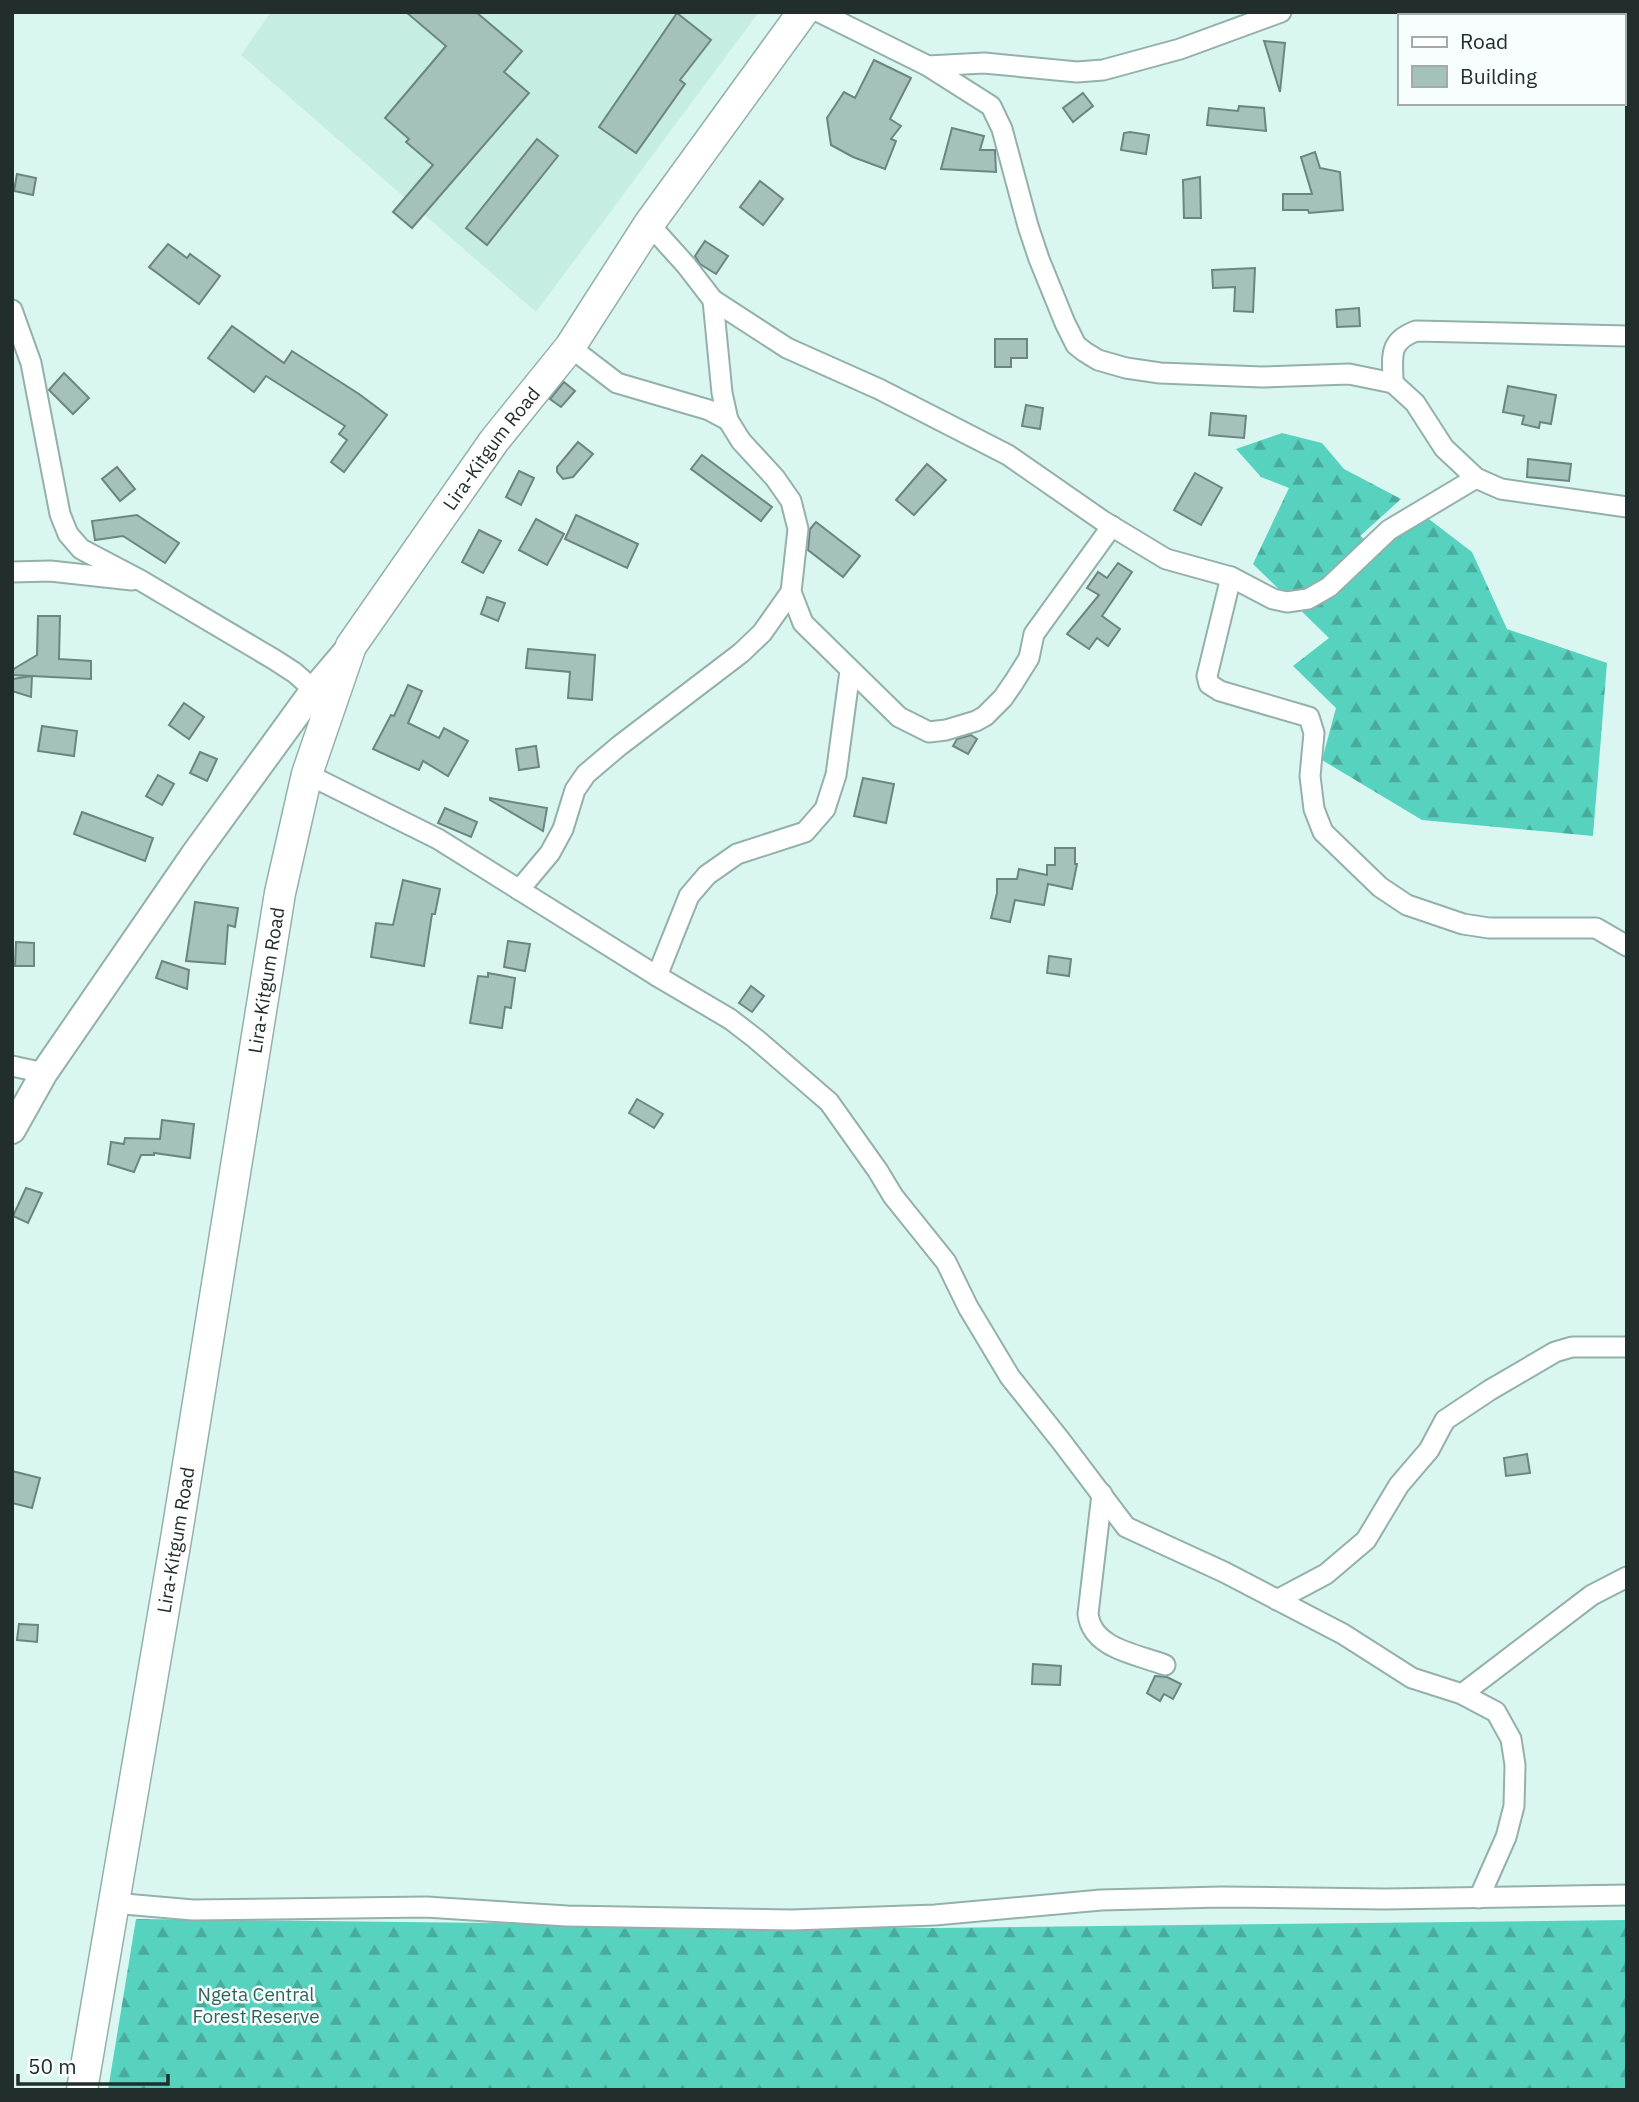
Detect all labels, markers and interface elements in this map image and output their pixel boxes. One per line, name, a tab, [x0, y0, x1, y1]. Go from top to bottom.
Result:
legend	[1398, 14, 1625, 105]
text: Road	[1460, 27, 1508, 55]
text: Building	[1460, 62, 1537, 90]
street label: Lira-Kitgum Road	[438, 382, 545, 515]
street label: Lira-Kitgum Road	[242, 905, 290, 1055]
street label: Lira-Kitgum Road	[152, 1465, 199, 1615]
park label: Ngeta Central Forest Reserve	[192, 1982, 320, 2028]
scale bar	[18, 2042, 168, 2086]
text: 50 m	[28, 2052, 77, 2080]

